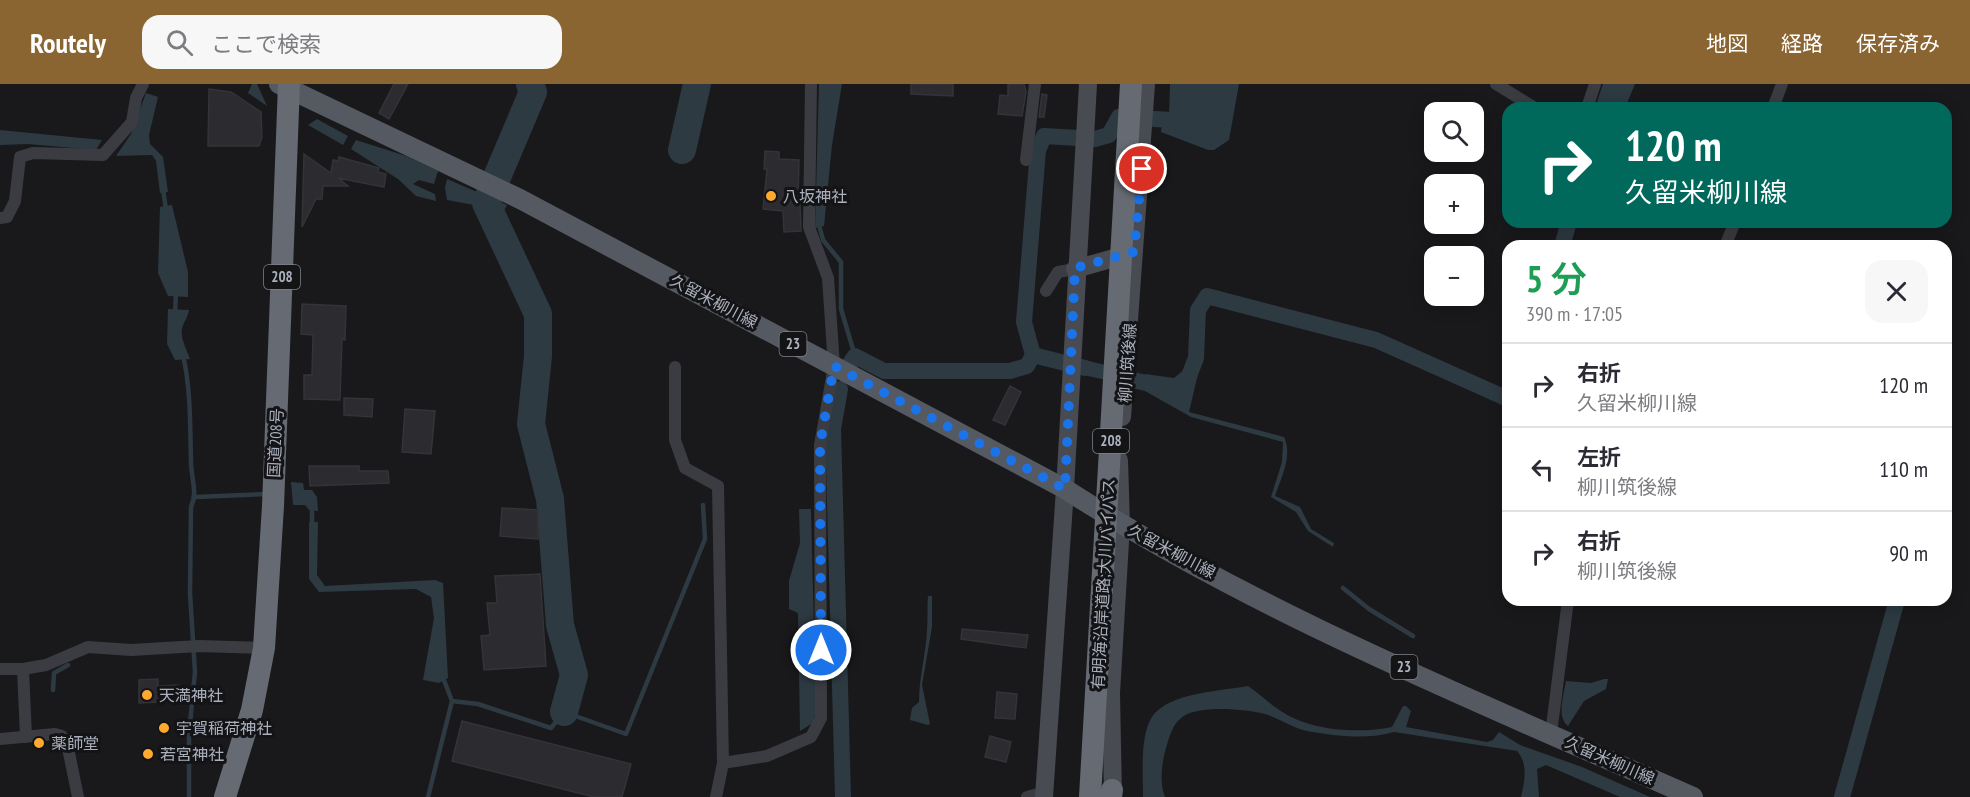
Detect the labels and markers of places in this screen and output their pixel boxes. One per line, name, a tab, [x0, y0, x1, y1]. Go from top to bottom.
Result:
pin	[1116, 143, 1167, 194]
place label: 八坂神社	[783, 186, 847, 206]
marker: 八坂神社	[764, 189, 778, 203]
place label: 天満神社	[159, 685, 223, 705]
marker: 天満神社	[140, 688, 154, 702]
place label: 宇賀稲荷神社	[176, 718, 272, 738]
marker: 宇賀稲荷神社	[157, 721, 171, 735]
place label: 薬師堂	[51, 733, 99, 753]
marker: 薬師堂	[32, 736, 46, 750]
place label: 若宮神社	[160, 744, 224, 764]
marker: 若宮神社	[141, 747, 155, 761]

